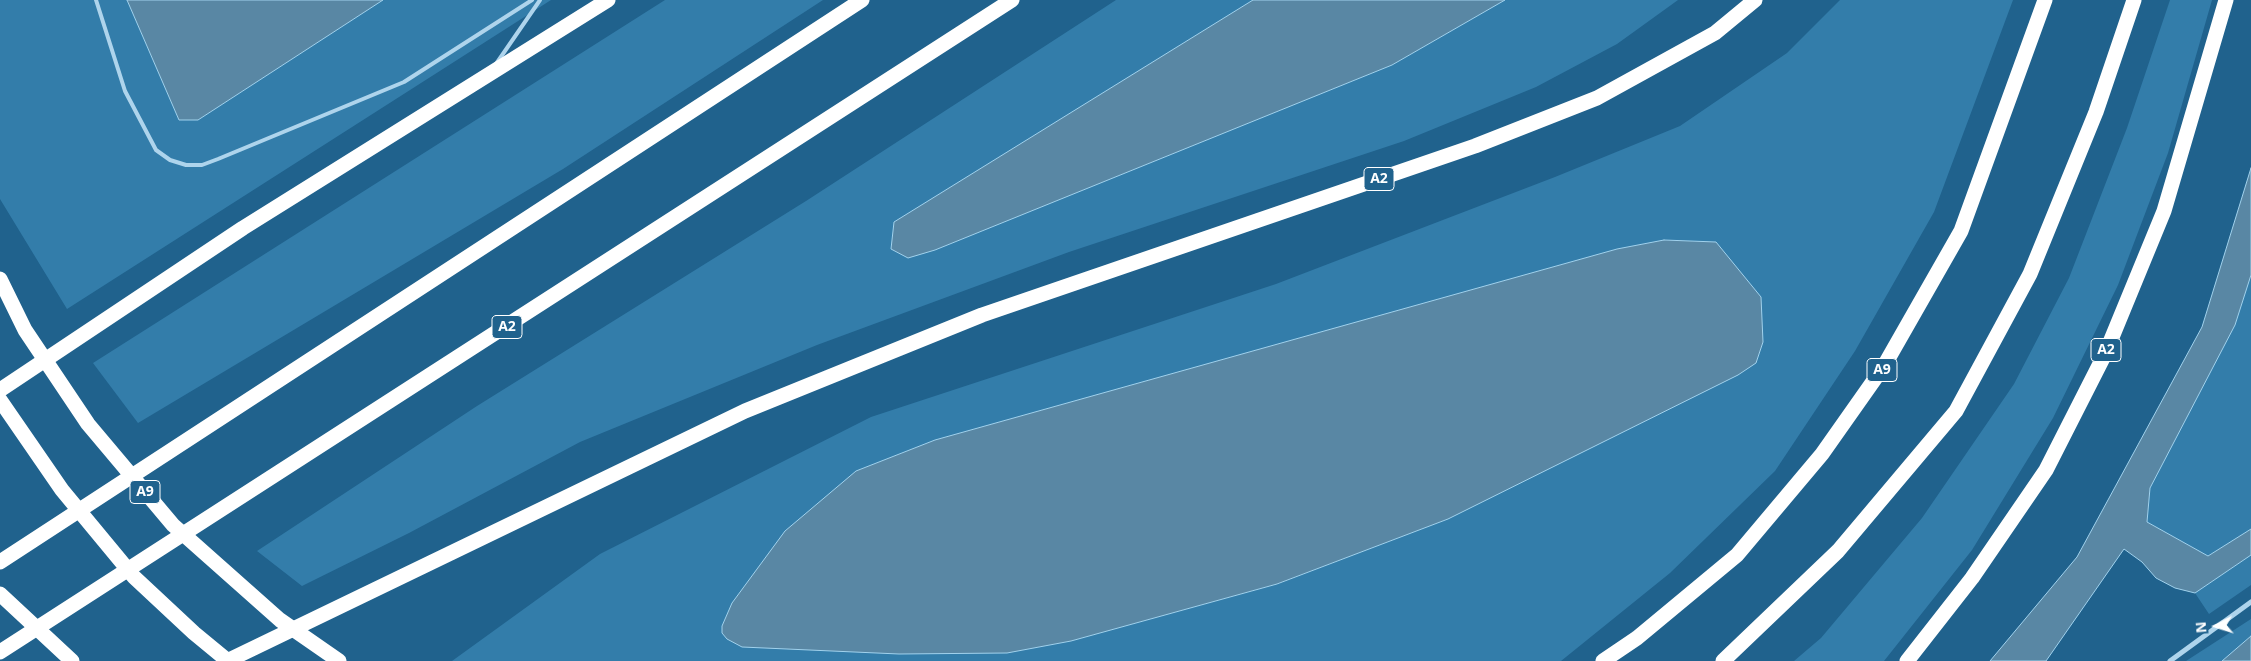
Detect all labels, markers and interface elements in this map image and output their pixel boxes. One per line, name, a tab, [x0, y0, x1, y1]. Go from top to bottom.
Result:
road number: A2	[1364, 168, 1394, 190]
road number: A2	[492, 316, 522, 338]
road number: A2	[2091, 338, 2121, 362]
road number: A9	[1867, 358, 1897, 382]
road number: A9	[130, 481, 160, 504]
north arrow	[2191, 601, 2241, 651]
text: N	[2191, 621, 2211, 634]

